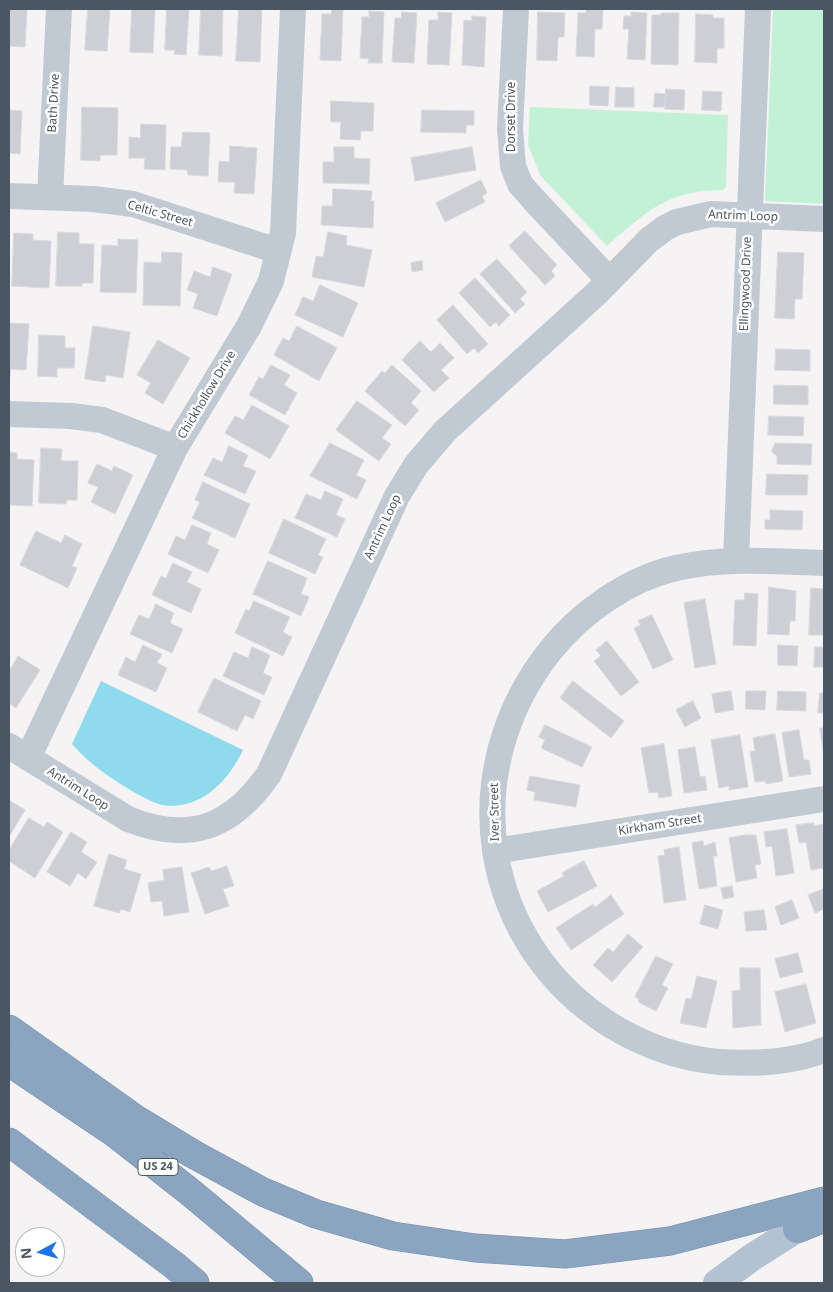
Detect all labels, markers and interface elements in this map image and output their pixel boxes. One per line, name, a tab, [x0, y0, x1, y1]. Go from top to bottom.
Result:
street label: Bath Drive	[45, 73, 63, 133]
street label: Dorset Drive	[505, 82, 519, 152]
street label: Celtic Street	[126, 198, 194, 230]
street label: Antrim Loop	[708, 208, 778, 224]
street label: Ellingwood Drive	[737, 236, 755, 332]
street label: Chickhollow Drive	[175, 348, 239, 442]
street label: Antrim Loop	[362, 492, 404, 562]
street label: Antrim Loop	[45, 764, 111, 814]
street label: Iver Street	[487, 783, 503, 841]
street label: Kirkham Street	[617, 811, 703, 839]
road number: US 24	[138, 1158, 178, 1176]
north arrow	[15, 1227, 65, 1277]
text: N	[16, 1247, 36, 1260]

